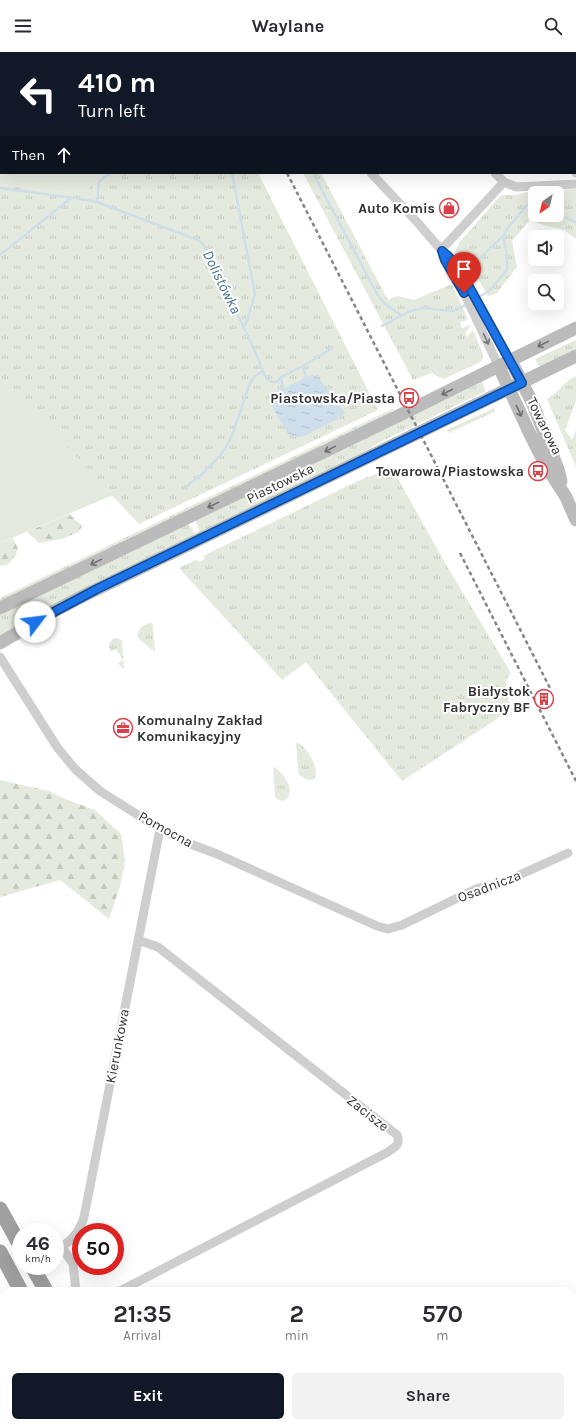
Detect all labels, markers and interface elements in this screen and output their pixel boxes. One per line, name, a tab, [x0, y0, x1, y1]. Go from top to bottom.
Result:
icon: menu	[12, 15, 34, 37]
text: Waylane	[252, 15, 324, 37]
icon: search	[542, 15, 564, 37]
text: 410 m	[78, 66, 156, 99]
icon: left	[12, 68, 64, 120]
text: Turn left	[78, 100, 146, 122]
icon: ahead	[53, 144, 75, 166]
text: Then	[12, 146, 45, 164]
north arrow	[528, 186, 564, 222]
map controls	[528, 186, 564, 310]
shop icon: Auto Komis	[438, 197, 460, 219]
place label: Auto Komis	[358, 200, 435, 217]
button: sound	[528, 230, 564, 266]
water label: Dolistówka	[199, 247, 245, 317]
pin	[447, 252, 481, 293]
icon: arrive	[453, 258, 475, 280]
button: search	[528, 274, 564, 310]
one-way arrow	[482, 333, 490, 345]
one-way arrow	[538, 341, 550, 348]
bus stop icon: Piastowska/Piasta	[398, 387, 420, 409]
one-way arrow	[441, 389, 453, 396]
place label: Piastowska/Piasta	[270, 390, 395, 407]
street label: Towarowa	[523, 395, 566, 458]
one-way arrow	[516, 404, 523, 416]
one-way arrow	[324, 446, 336, 453]
street label: Piastowska	[244, 460, 317, 507]
bus stop icon: Towarowa/Piastowska	[527, 460, 549, 482]
place label: Towarowa/Piastowska	[376, 463, 524, 480]
one-way arrow	[207, 502, 219, 509]
one-way arrow	[90, 559, 102, 566]
position arrow	[14, 601, 56, 643]
place label: Białystok Fabryczny BF	[443, 683, 531, 716]
building icon: Białystok Fabryczny BF	[533, 688, 555, 710]
place label: Komunalny Zakład Komunikacyjny	[137, 712, 263, 745]
office icon: Komunalny Zakład Komunikacyjny	[112, 717, 134, 739]
street label: Pomocna	[136, 808, 196, 851]
street label: Osadnicza	[455, 867, 523, 906]
street label: Kierunkowa	[102, 1008, 133, 1085]
street label: Zacisze	[343, 1092, 392, 1135]
speed limit sign: 50	[72, 1223, 124, 1275]
text: 46	[26, 1232, 50, 1255]
text: km/h	[25, 1253, 51, 1265]
text: 21:35	[113, 1300, 172, 1328]
text: 2	[289, 1300, 304, 1328]
text: 570	[422, 1300, 463, 1328]
text: Arrival	[123, 1328, 161, 1343]
text: min	[285, 1328, 309, 1343]
text: m	[436, 1328, 448, 1343]
button: Exit	[12, 1373, 284, 1419]
button: Share	[292, 1373, 564, 1419]

